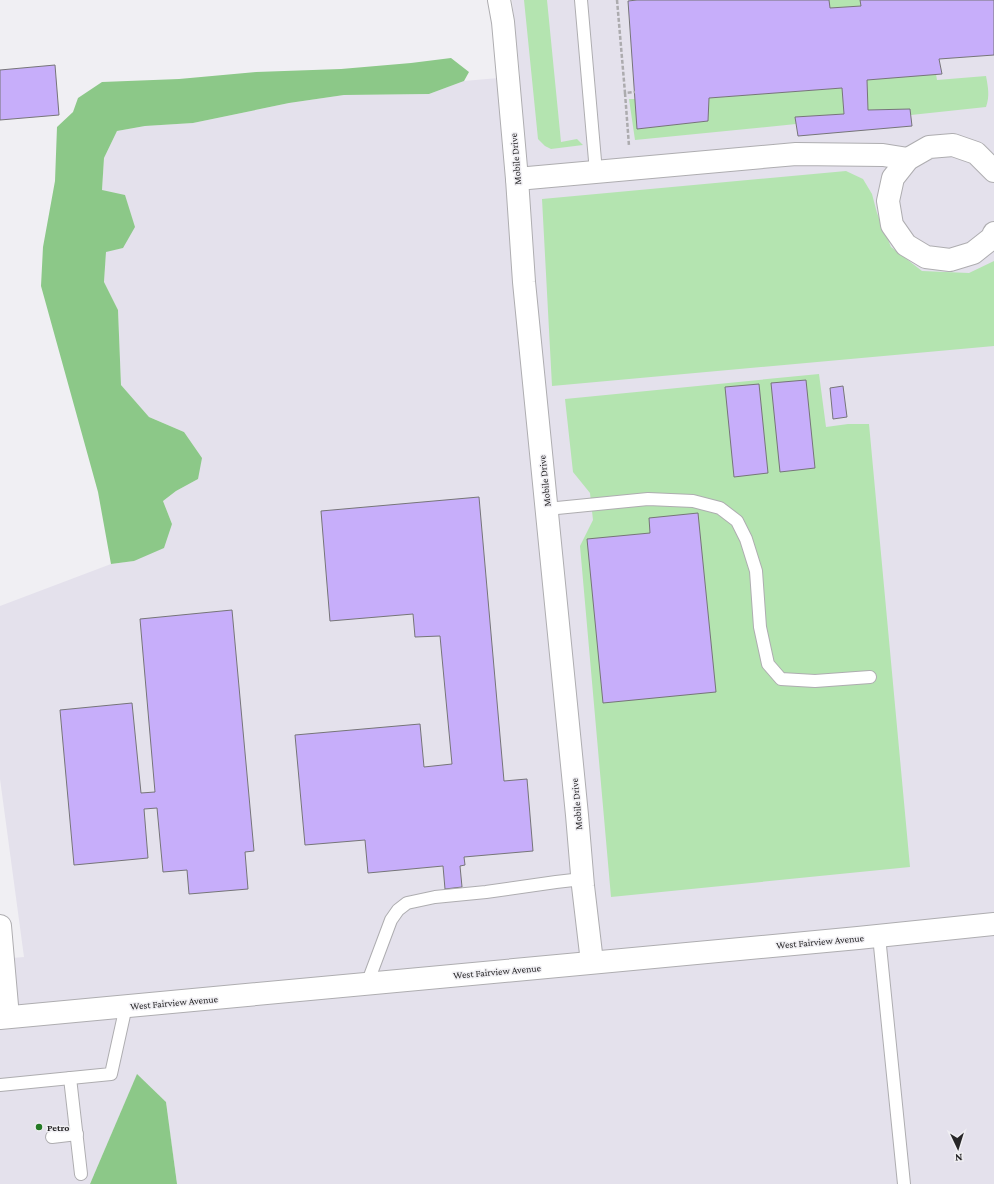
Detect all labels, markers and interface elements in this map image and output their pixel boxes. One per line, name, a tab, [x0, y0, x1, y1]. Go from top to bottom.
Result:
street label: Mobile Drive	[508, 132, 523, 185]
street label: Mobile Drive	[536, 454, 553, 507]
street label: Mobile Drive	[569, 777, 584, 830]
street label: West Fairview Avenue	[776, 932, 865, 951]
street label: West Fairview Avenue	[453, 962, 542, 981]
street label: West Fairview Avenue	[130, 993, 219, 1012]
marker: Petro	[34, 1122, 44, 1132]
place label: Petro	[47, 1122, 70, 1133]
north arrow	[938, 1128, 978, 1168]
text: N	[954, 1152, 963, 1164]

